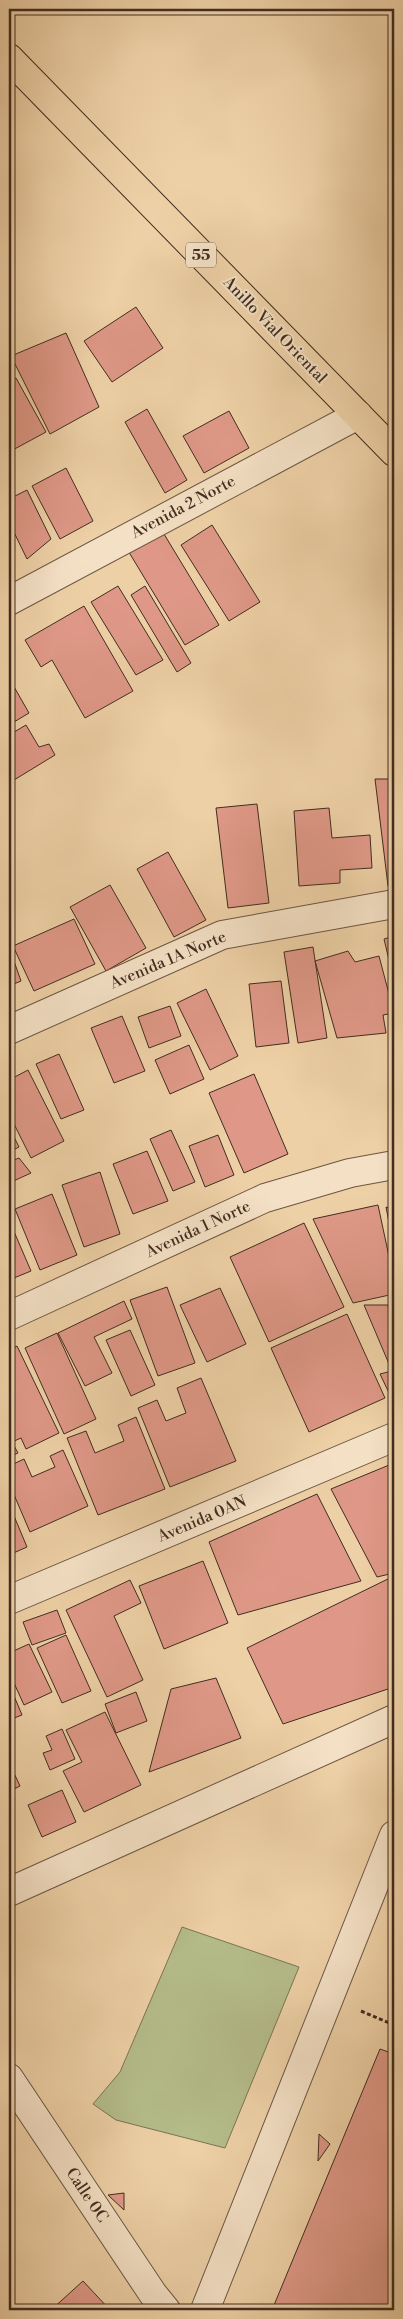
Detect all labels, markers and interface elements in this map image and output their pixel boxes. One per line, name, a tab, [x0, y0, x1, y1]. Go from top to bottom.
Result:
road number: 55	[186, 242, 216, 268]
street label: Anillo Vial Oriental	[218, 272, 331, 388]
street label: Avenida 2 Norte	[126, 471, 239, 543]
street label: Avenida 1A Norte	[106, 927, 229, 994]
street label: Avenida 1 Norte	[142, 1196, 254, 1262]
street label: Avenida 0AN	[154, 1491, 250, 1547]
street label: Calle 0C	[62, 2164, 112, 2226]

